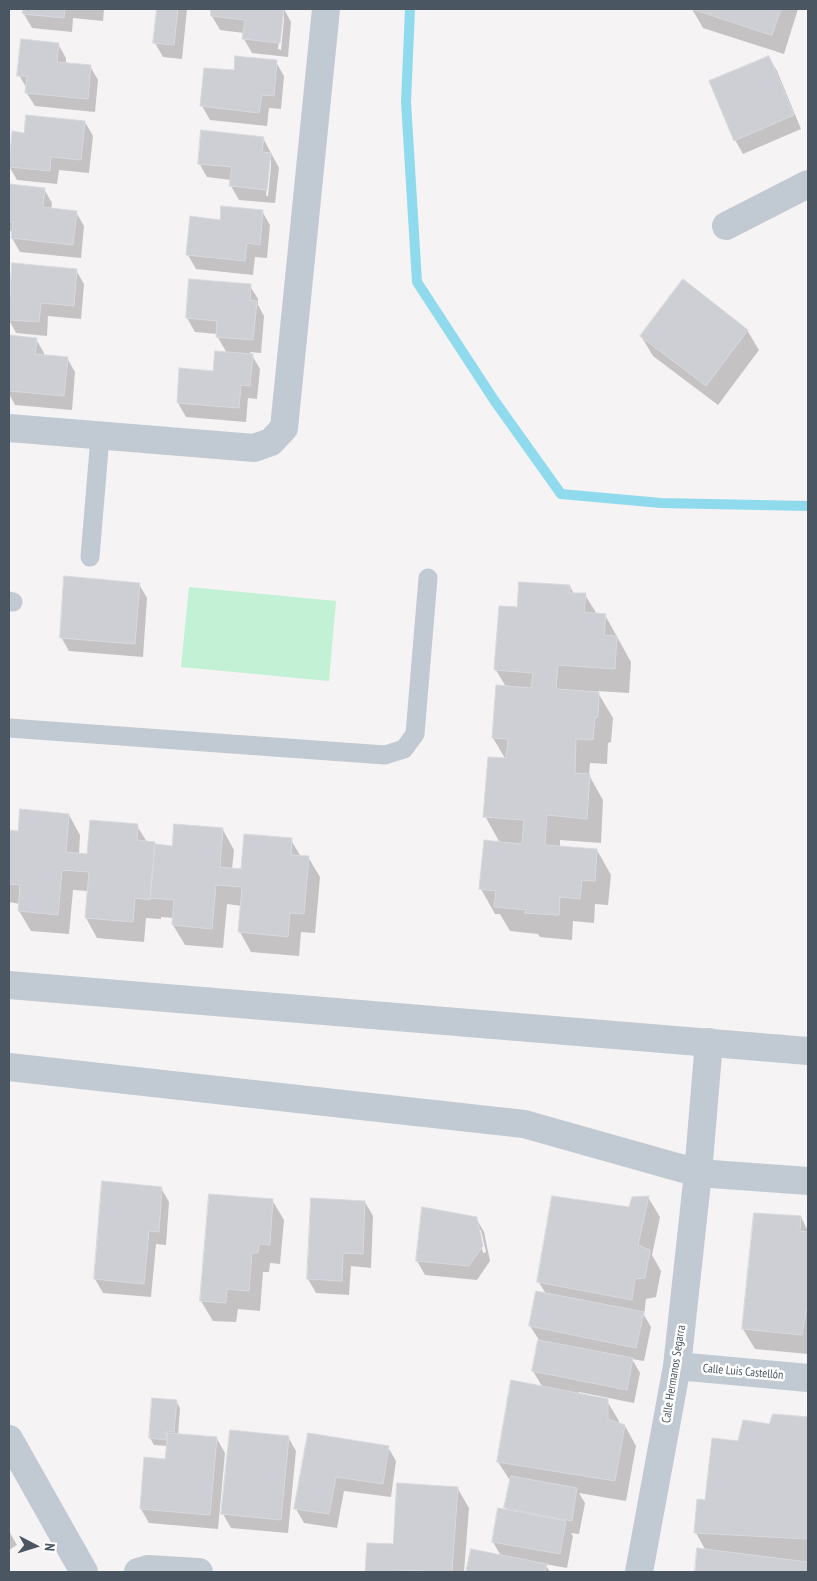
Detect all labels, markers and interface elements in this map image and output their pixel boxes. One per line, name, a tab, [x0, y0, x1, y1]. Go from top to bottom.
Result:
street label: Calle Hermanos Segarra	[659, 1324, 689, 1424]
street label: Calle Luis Castellón	[702, 1361, 784, 1383]
north arrow	[10, 1521, 60, 1571]
text: N	[41, 1543, 59, 1552]

